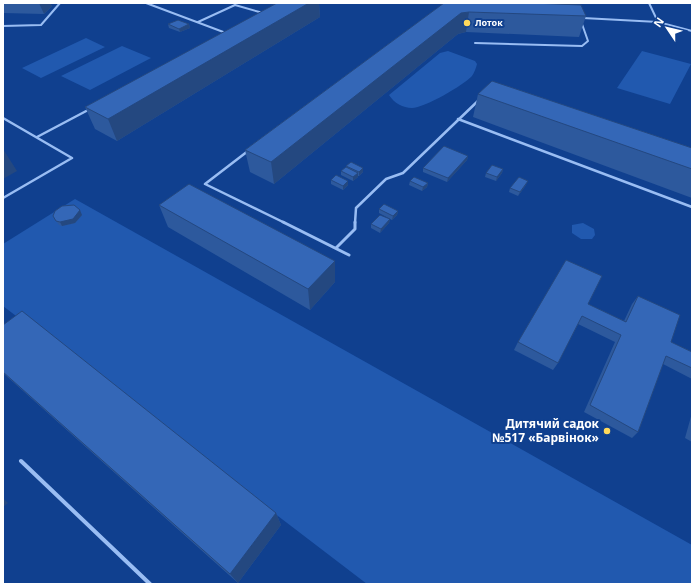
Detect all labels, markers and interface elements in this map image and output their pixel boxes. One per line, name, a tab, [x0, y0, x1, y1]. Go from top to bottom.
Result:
north arrow	[647, 8, 687, 48]
text: N	[650, 14, 667, 30]
place label: Лоток	[475, 16, 503, 29]
marker: Лоток	[462, 18, 472, 28]
place label: Дитячий садок №517 «Барвінок»	[492, 415, 600, 446]
marker: Дитячий садок №517 «Барвінок»	[602, 426, 612, 436]

